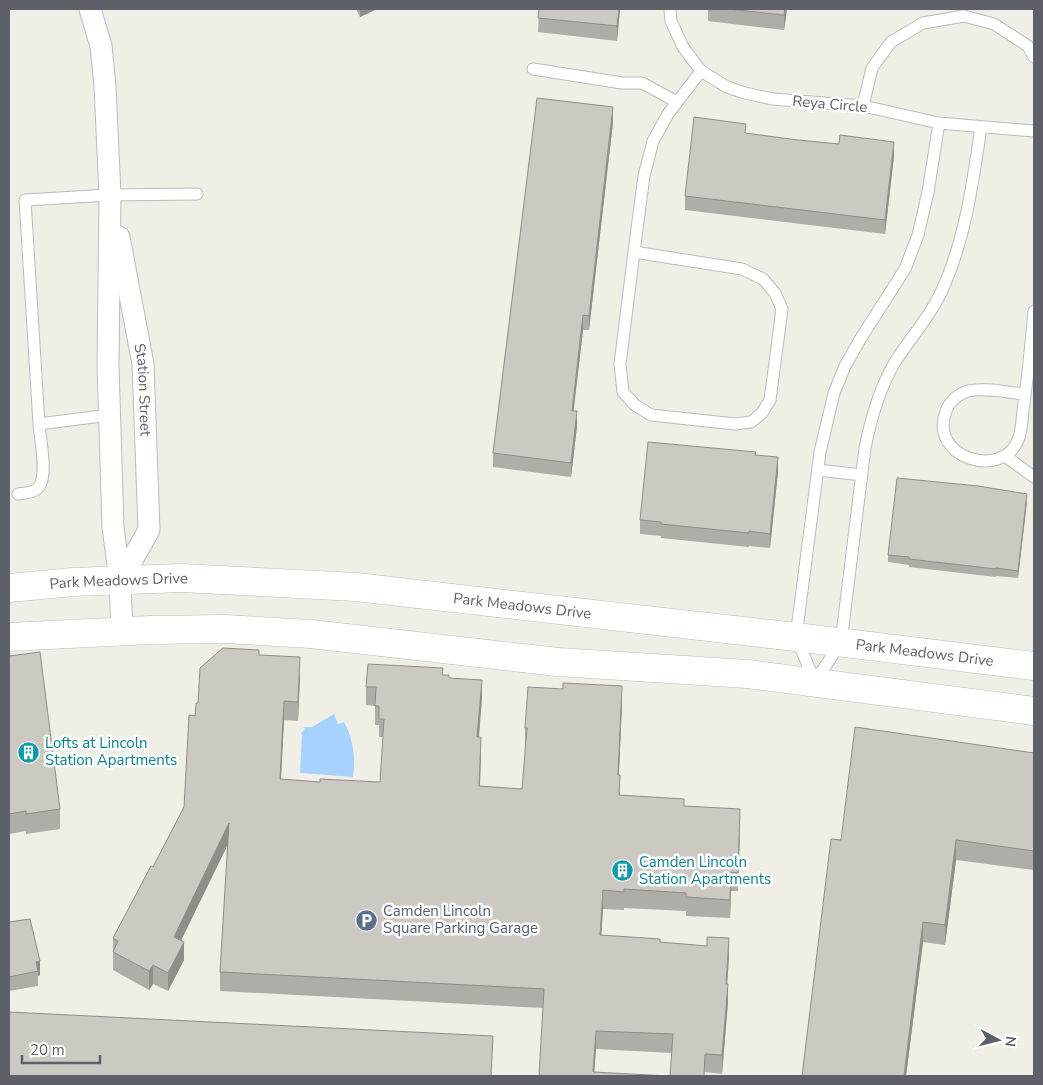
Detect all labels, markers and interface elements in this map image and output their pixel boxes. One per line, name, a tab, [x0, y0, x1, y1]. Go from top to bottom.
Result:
street label: Reya Circle	[792, 91, 868, 117]
street label: Station Street	[129, 342, 156, 437]
street label: Park Meadows Drive	[49, 568, 189, 594]
street label: Park Meadows Drive	[452, 588, 592, 624]
street label: Park Meadows Drive	[855, 634, 995, 671]
place label: Lofts at Lincoln Station Apartments	[45, 733, 177, 770]
building icon: Lofts at Lincoln Station Apartments	[17, 740, 41, 764]
place label: Camden Lincoln Station Apartments	[639, 852, 771, 889]
building icon: Camden Lincoln Station Apartments	[611, 859, 635, 883]
place label: Camden Lincoln Square Parking Garage	[383, 901, 538, 938]
parking icon: Camden Lincoln Square Parking Garage	[355, 908, 379, 932]
north arrow	[973, 1015, 1023, 1065]
scale bar	[22, 1032, 100, 1064]
text: N	[1000, 1035, 1020, 1048]
text: 20 m	[30, 1040, 65, 1060]

